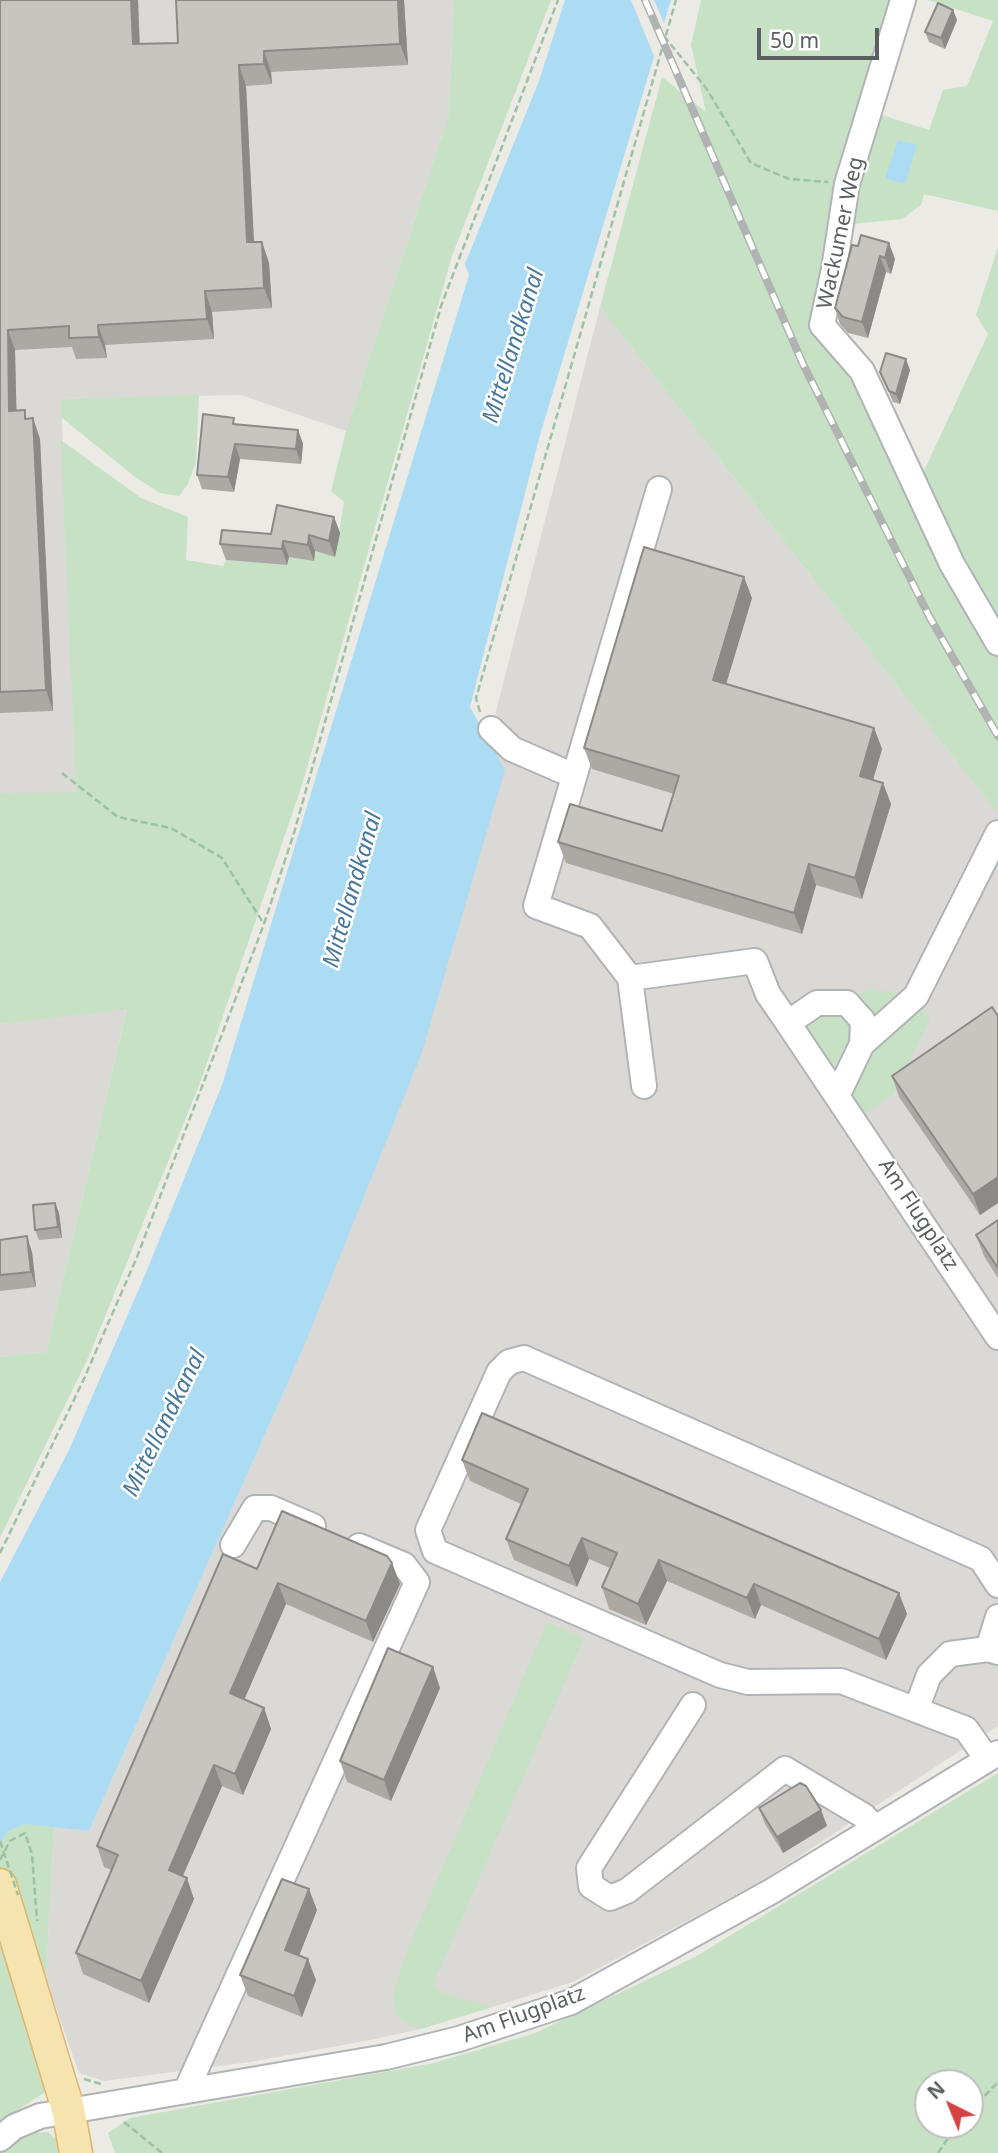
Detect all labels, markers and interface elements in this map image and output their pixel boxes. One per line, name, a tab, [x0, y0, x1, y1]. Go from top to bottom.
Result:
scale bar	[760, 14, 883, 58]
text: 50 m	[770, 26, 819, 54]
street label: Wackumer Weg	[813, 155, 869, 311]
water label: Mittellandkanal	[477, 265, 551, 427]
water label: Mittellandkanal	[318, 809, 388, 971]
street label: Am Flugplatz	[872, 1154, 964, 1276]
water label: Mittellandkanal	[117, 1345, 213, 1501]
street label: Am Flugplatz	[459, 1981, 589, 2049]
north arrow	[914, 2069, 984, 2139]
text: N	[922, 2075, 951, 2105]

